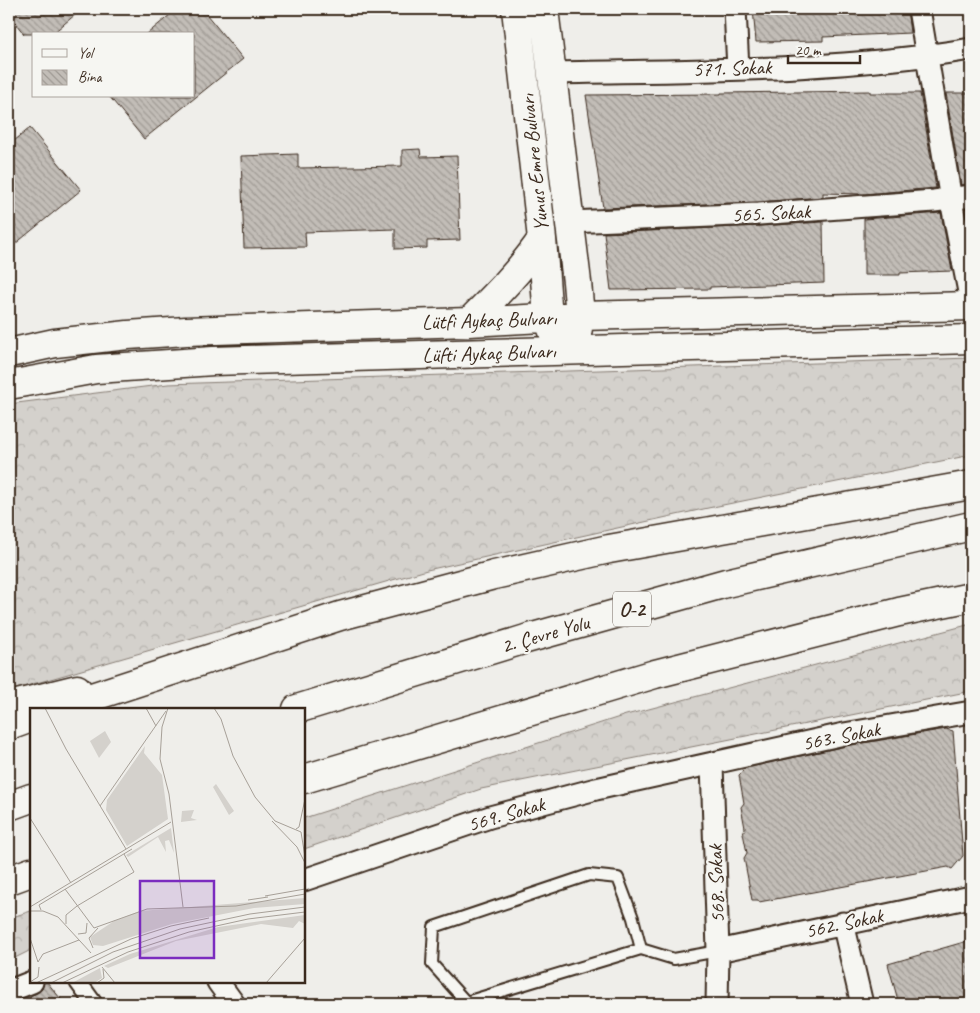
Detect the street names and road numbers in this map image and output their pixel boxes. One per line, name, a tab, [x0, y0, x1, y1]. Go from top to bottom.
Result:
street label: 571. Sokak	[692, 54, 773, 82]
street label: Yunus Emre Bulvarı	[514, 92, 554, 233]
street label: 565. Sokak	[731, 198, 812, 228]
street label: Lütfi Aykaç Bulvarı	[421, 305, 558, 335]
street label: Lüfti Aykaç Bulvarı	[422, 338, 557, 368]
road number: O-2	[613, 592, 651, 626]
street label: 2. Çevre Yolu	[498, 609, 593, 659]
street label: 563. Sokak	[800, 715, 883, 756]
street label: 569. Sokak	[465, 790, 549, 837]
street label: 568. Sokak	[702, 843, 730, 924]
street label: 562. Sokak	[803, 902, 887, 944]

